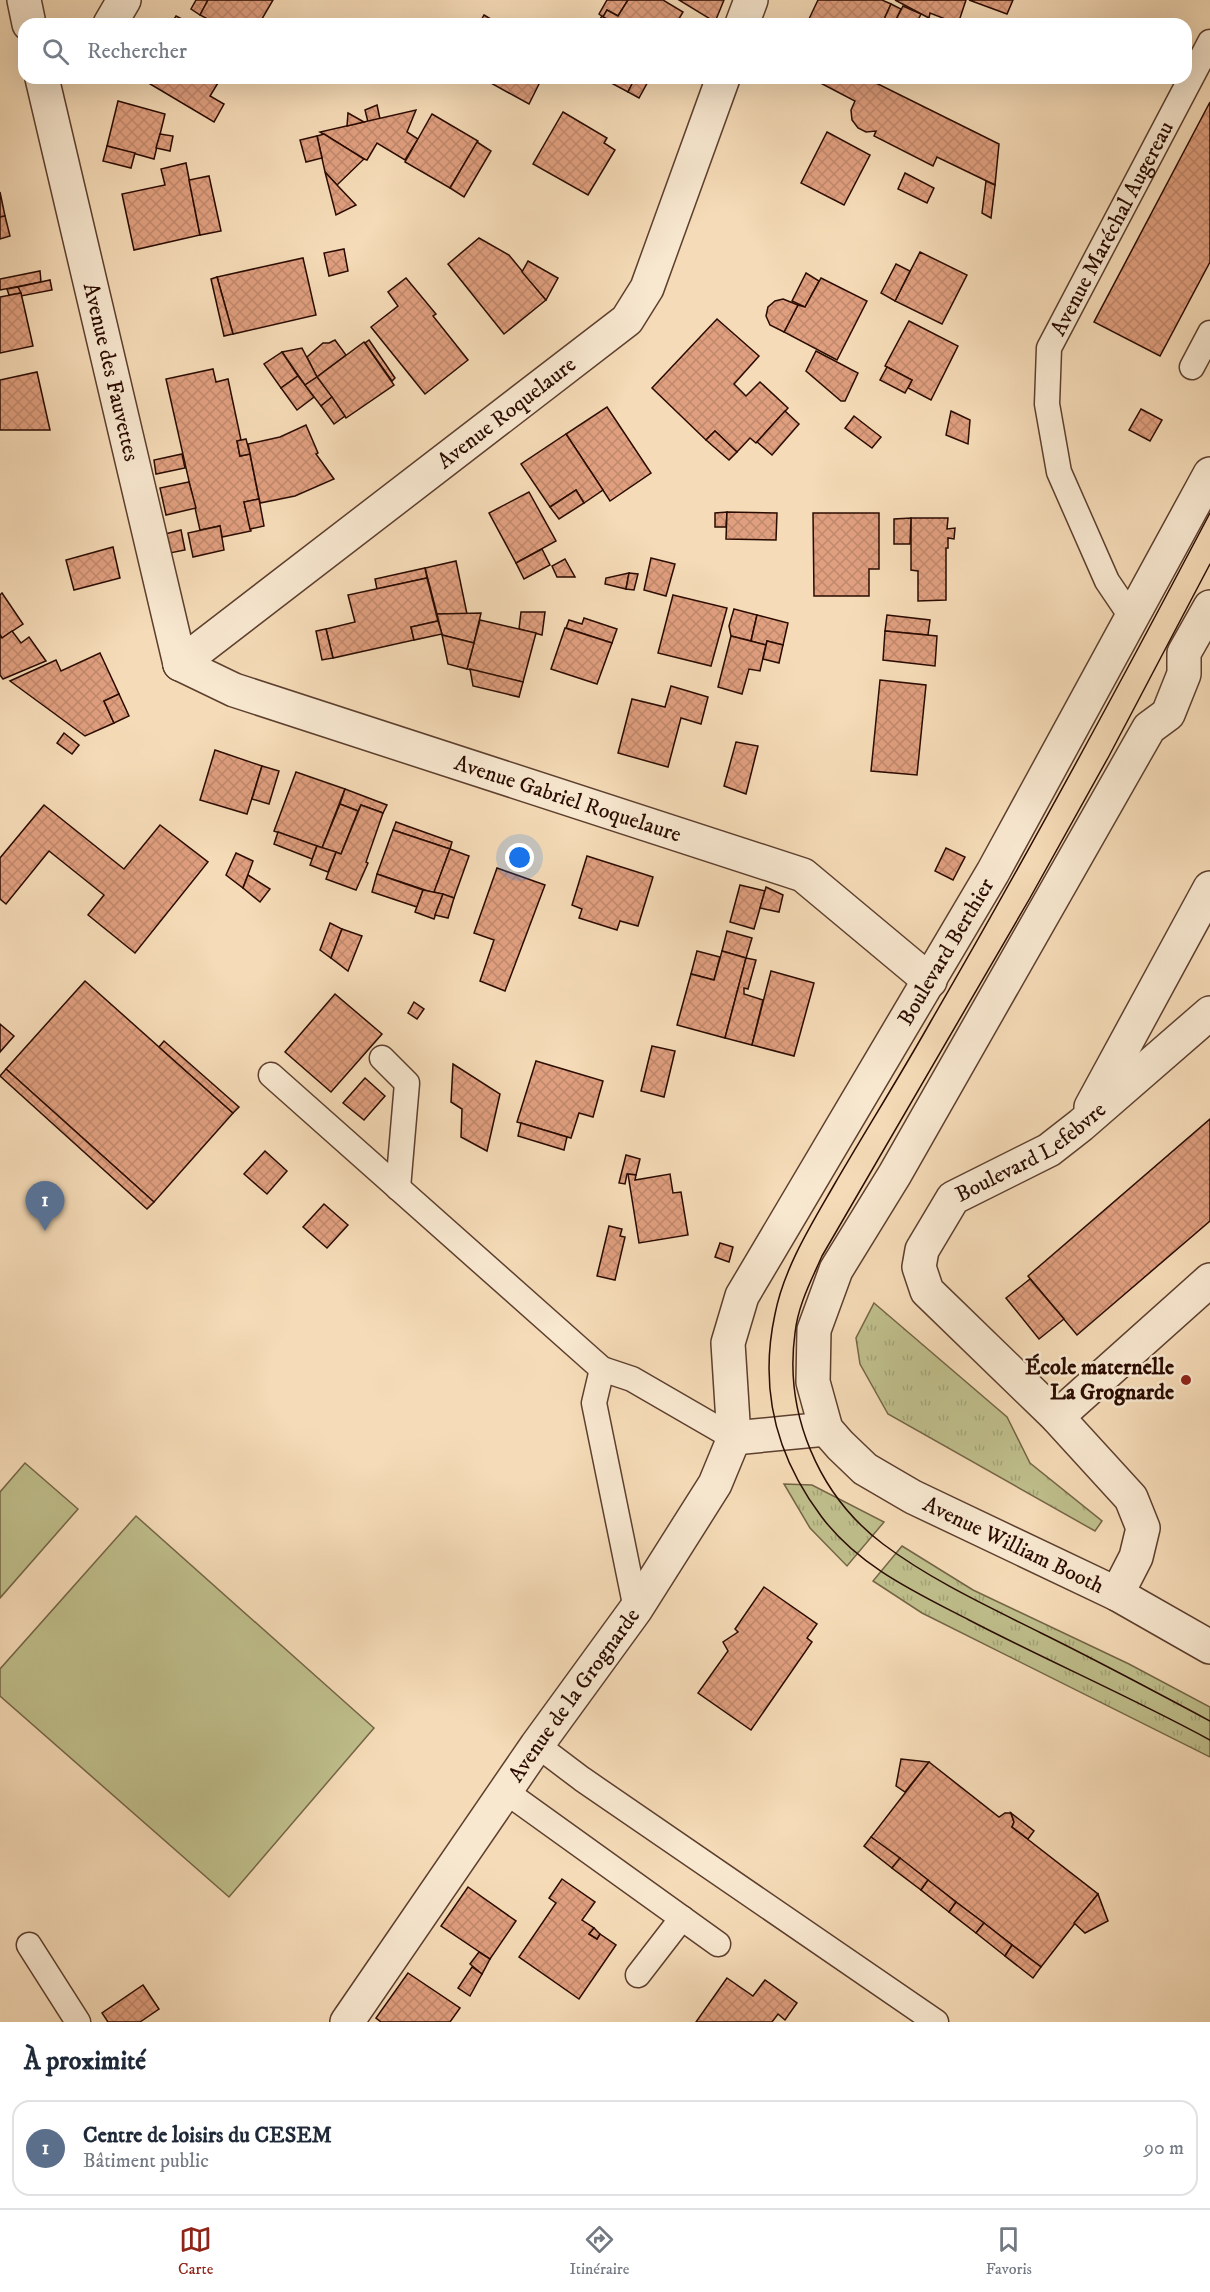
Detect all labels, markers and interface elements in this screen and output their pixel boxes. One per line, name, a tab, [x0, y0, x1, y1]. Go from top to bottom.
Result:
search box	[18, 18, 1192, 84]
icon: search	[39, 35, 72, 68]
text: Rechercher	[87, 38, 187, 65]
street label: Avenue Maréchal Augereau	[1044, 117, 1179, 340]
street label: Avenue des Fauvettes	[77, 280, 145, 464]
street label: Avenue Roquelaure	[432, 351, 581, 475]
street label: Avenue Gabriel Roquelaure	[451, 749, 685, 848]
your location	[505, 843, 534, 872]
street label: Boulevard Berthier	[892, 873, 1000, 1030]
street label: Boulevard Lefebvre	[951, 1096, 1111, 1208]
pin: 1	[26, 1182, 64, 1231]
place label: École maternelle La Grognarde	[1025, 1353, 1174, 1406]
marker: École maternelle La Grognarde	[1179, 1373, 1193, 1387]
street label: Avenue William Booth	[919, 1490, 1109, 1600]
street label: Avenue de la Grognarde	[502, 1603, 646, 1787]
text: À proximité	[24, 2045, 146, 2078]
text: Centre de loisirs du CESEM	[83, 2122, 332, 2149]
text: 1	[42, 2136, 49, 2161]
text: 90 m	[1144, 2136, 1184, 2161]
text: Bâtiment public	[83, 2149, 209, 2174]
tab: Carte	[178, 2223, 213, 2279]
tab: Itinéraire	[569, 2223, 629, 2279]
tab: Favoris	[986, 2223, 1032, 2279]

